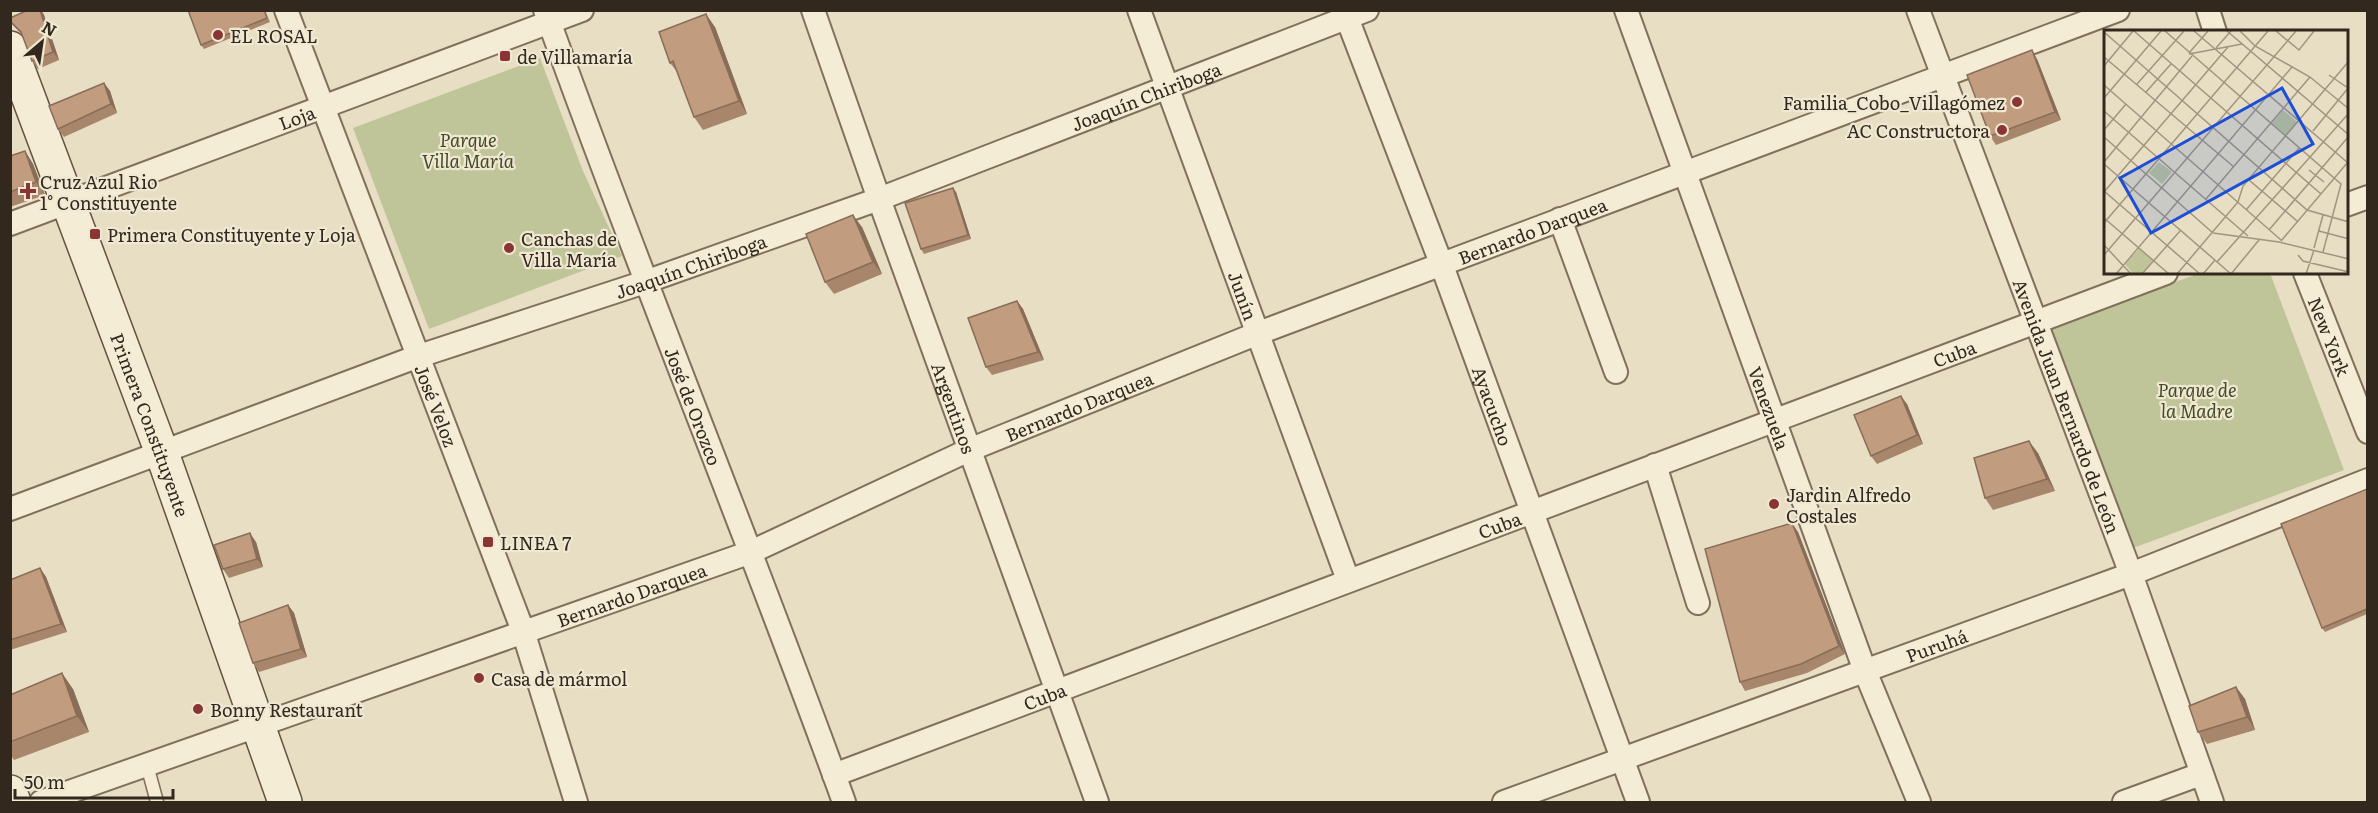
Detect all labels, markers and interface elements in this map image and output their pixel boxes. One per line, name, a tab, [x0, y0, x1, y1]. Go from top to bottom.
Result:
north arrow	[12, 12, 72, 72]
text: N	[38, 14, 61, 42]
place label: EL ROSAL	[230, 22, 318, 49]
marker: EL ROSAL	[211, 28, 225, 42]
inset map	[2104, 30, 2348, 274]
place label: de Villamaría	[517, 43, 633, 70]
marker: de Villamaría	[498, 49, 512, 63]
street label: Joaquín Chiriboga	[1067, 54, 1225, 137]
place label: Familia_Cobo_Villagómez	[1783, 89, 2005, 116]
marker: Familia_Cobo_Villagómez	[2010, 95, 2024, 109]
street label: Loja	[275, 98, 319, 136]
place label: AC Constructora	[1847, 117, 1990, 144]
marker: AC Constructora	[1995, 123, 2009, 137]
park label: Parque Villa María	[422, 126, 515, 174]
place label: Cruz Azul Rio 1° Constituyente	[40, 168, 177, 216]
marker: Cruz Azul Rio 1° Constituyente	[21, 184, 35, 198]
street label: Bernardo Darquea	[1454, 190, 1611, 270]
place label: Primera Constituyente y Loja	[107, 221, 356, 248]
place label: Canchas de Villa María	[521, 225, 617, 273]
street label: Joaquín Chiriboga	[612, 226, 770, 304]
marker: Primera Constituyente y Loja	[88, 227, 102, 241]
marker: Canchas de Villa María	[502, 241, 516, 255]
street label: Junín	[1222, 267, 1265, 324]
street label: Avenida Juan Bernardo de León	[2007, 274, 2128, 537]
street label: New York	[2302, 293, 2358, 381]
street label: Primera Constituyente	[105, 329, 197, 520]
street label: Cuba	[1929, 332, 1980, 373]
street label: José de Orozco	[659, 343, 729, 469]
street label: Argentinos	[926, 358, 983, 457]
street label: José Veloz	[409, 360, 465, 451]
street label: Ayacucho	[1466, 362, 1520, 449]
street label: Venezuela	[1742, 362, 1797, 453]
street label: Bernardo Darquea	[1001, 363, 1157, 448]
park label: Parque de la Madre	[2157, 376, 2237, 424]
place label: Jardin Alfredo Costales	[1786, 481, 1911, 529]
marker: Jardin Alfredo Costales	[1767, 497, 1781, 511]
street label: Cuba	[1474, 504, 1525, 545]
place label: LINEA 7	[500, 529, 571, 556]
marker: LINEA 7	[481, 535, 495, 549]
street label: Bernardo Darquea	[553, 555, 710, 633]
street label: Puruhá	[1902, 621, 1971, 668]
place label: Casa de mármol	[491, 665, 627, 692]
marker: Casa de mármol	[472, 671, 486, 685]
street label: Cuba	[1019, 675, 1070, 716]
place label: Bonny Restaurant	[210, 696, 364, 723]
marker: Bonny Restaurant	[191, 702, 205, 716]
scale bar	[15, 762, 172, 800]
text: 50 m	[24, 768, 65, 795]

